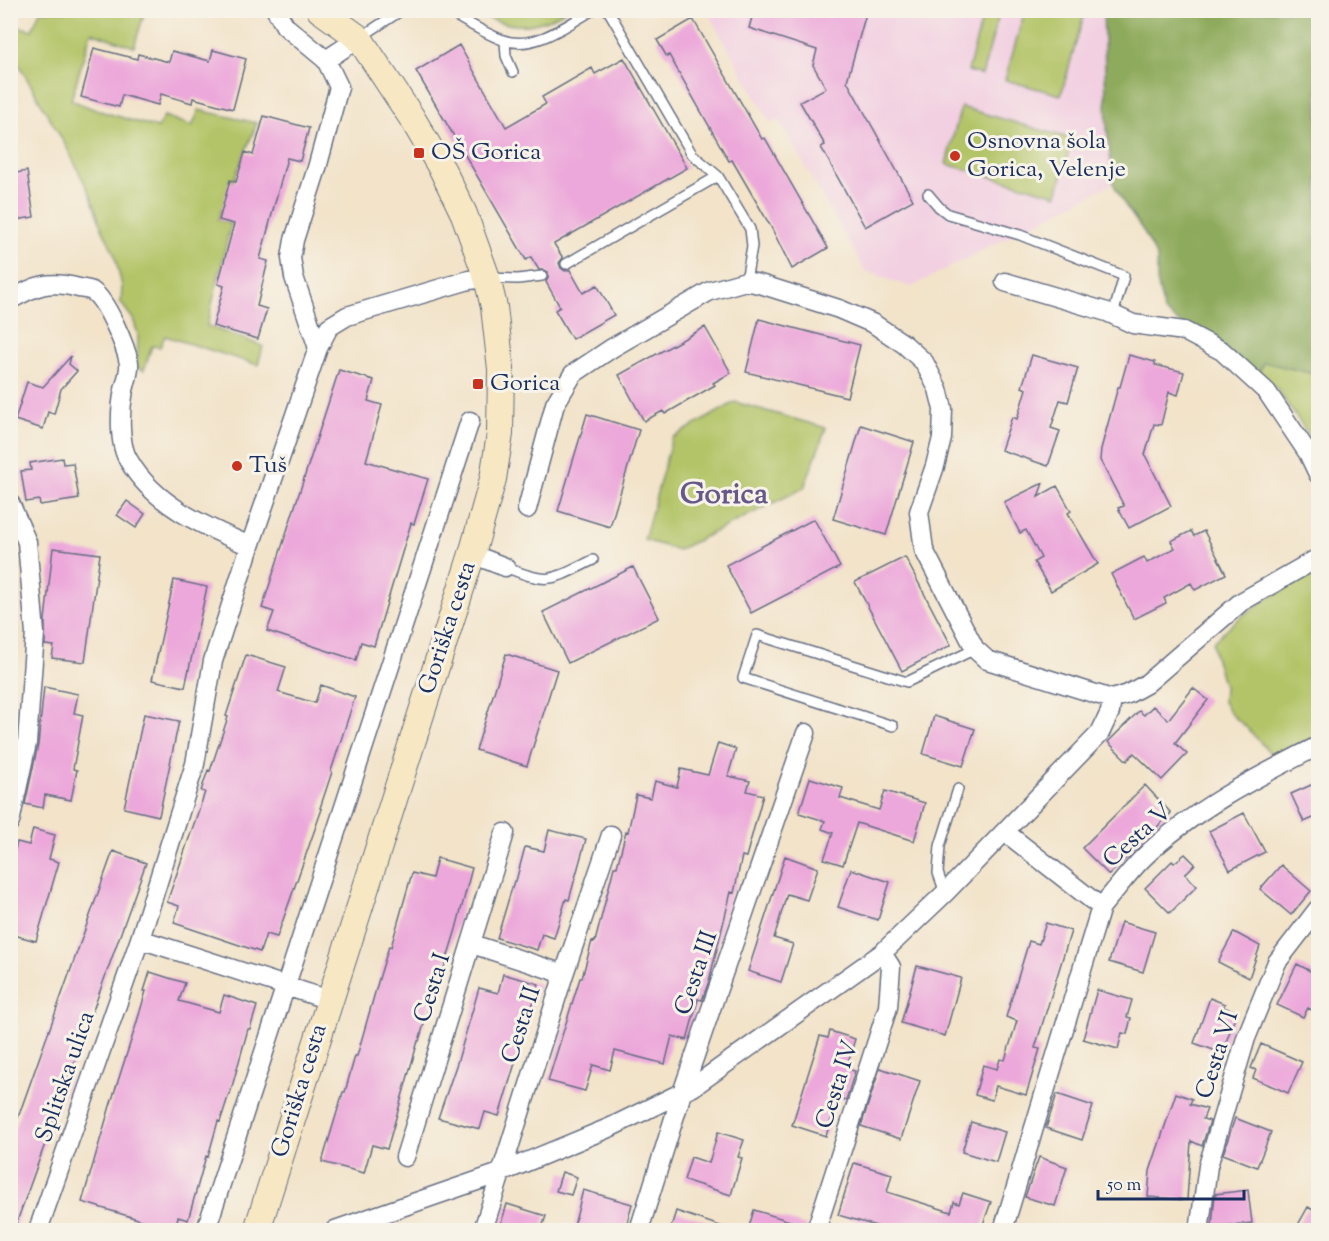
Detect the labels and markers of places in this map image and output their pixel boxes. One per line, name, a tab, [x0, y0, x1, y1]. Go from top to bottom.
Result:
place label: Osnovna šola Gorica, Velenje	[967, 125, 1126, 187]
place label: OŠ Gorica	[431, 136, 541, 170]
marker: OŠ Gorica	[412, 146, 426, 160]
marker: Osnovna šola Gorica, Velenje	[948, 149, 962, 163]
place label: Gorica	[490, 367, 560, 401]
marker: Gorica	[471, 377, 485, 391]
place label: Tuš	[249, 449, 287, 483]
marker: Tuš	[230, 459, 244, 473]

